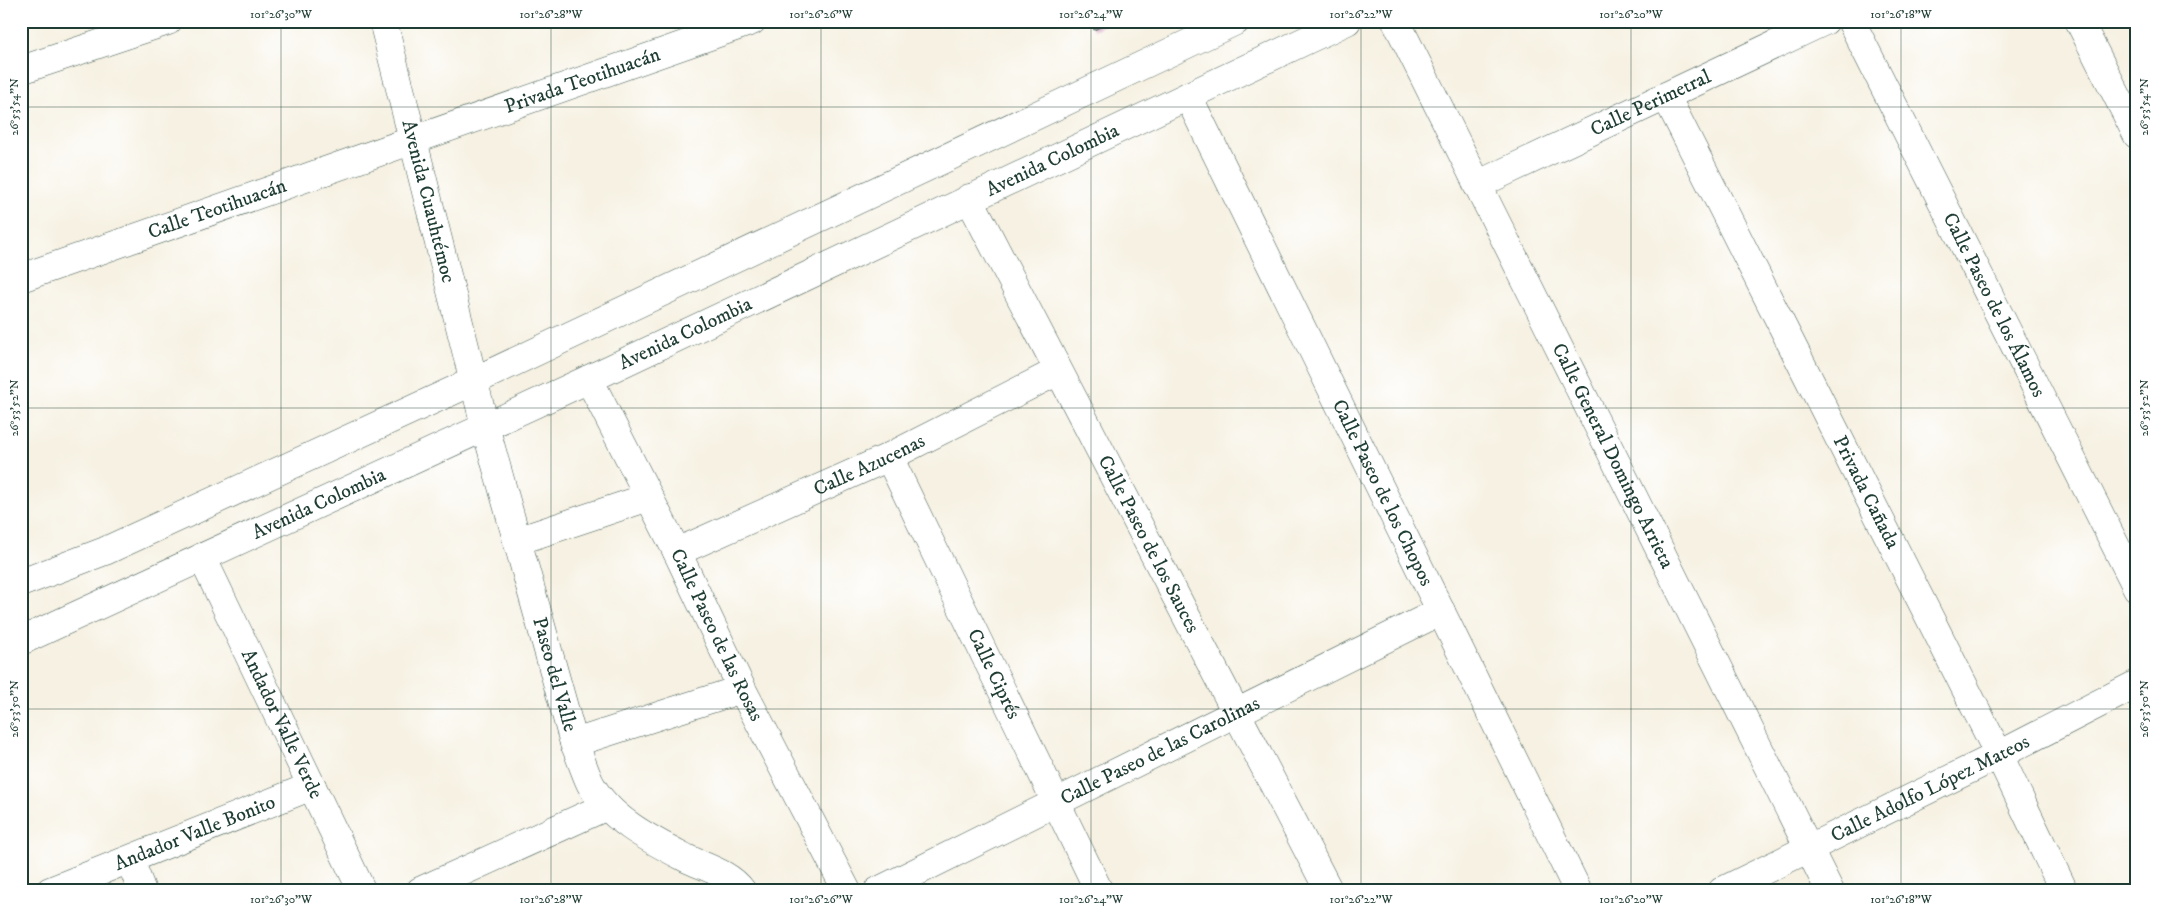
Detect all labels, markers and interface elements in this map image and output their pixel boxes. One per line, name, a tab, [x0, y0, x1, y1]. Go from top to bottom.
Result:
text: 101°26'30"W	[250, 7, 313, 22]
text: 101°26'28"W	[519, 7, 584, 22]
text: 101°26'26"W	[789, 7, 854, 22]
text: 101°26'24"W	[1059, 7, 1124, 22]
text: 101°26'22"W	[1330, 7, 1393, 22]
text: 101°26'20"W	[1599, 7, 1664, 22]
text: 101°26'18"W	[1870, 7, 1933, 22]
street label: Privada Teotihuacán	[501, 42, 664, 120]
street label: Calle Perimetral	[1586, 64, 1715, 142]
text: 26°53'54"N	[7, 78, 22, 136]
text: 26°53'54"N	[2137, 78, 2152, 136]
street label: Avenida Cuauhtémoc	[396, 117, 461, 286]
street label: Avenida Colombia	[982, 118, 1123, 202]
street label: Calle Teotihuacán	[145, 173, 290, 245]
street label: Calle Paseo de los Álamos	[1937, 209, 2051, 402]
street label: Avenida Colombia	[615, 291, 756, 376]
street label: Calle General Domingo Arrieta	[1546, 339, 1680, 573]
text: 26°53'52"N	[7, 379, 22, 437]
text: 26°53'52"N	[2137, 379, 2152, 437]
street label: Calle Paseo de los Chopos	[1326, 395, 1439, 590]
street label: Calle Azucenas	[810, 428, 929, 502]
street label: Privada Cañada	[1827, 431, 1905, 554]
street label: Calle Paseo de los Sauces	[1092, 451, 1205, 638]
street label: Avenida Colombia	[248, 462, 390, 545]
street label: Calle Paseo de las Rosas	[665, 545, 769, 726]
street label: Paseo del Valle	[527, 614, 583, 735]
street label: Calle Ciprés	[962, 625, 1027, 723]
street label: Andador Valle Verde	[235, 645, 328, 803]
text: 26°53'50"N	[7, 680, 22, 738]
text: 26°53'50"N	[2137, 680, 2152, 738]
street label: Calle Paseo de las Carolinas	[1056, 691, 1264, 811]
street label: Calle Adolfo López Mateos	[1827, 729, 2034, 848]
street label: Andador Valle Bonito	[111, 789, 279, 876]
text: 101°26'30"W	[250, 892, 313, 907]
text: 101°26'28"W	[519, 892, 584, 907]
text: 101°26'26"W	[789, 892, 854, 907]
text: 101°26'24"W	[1059, 892, 1124, 907]
text: 101°26'22"W	[1330, 892, 1393, 907]
text: 101°26'20"W	[1599, 892, 1664, 907]
text: 101°26'18"W	[1870, 892, 1933, 907]

